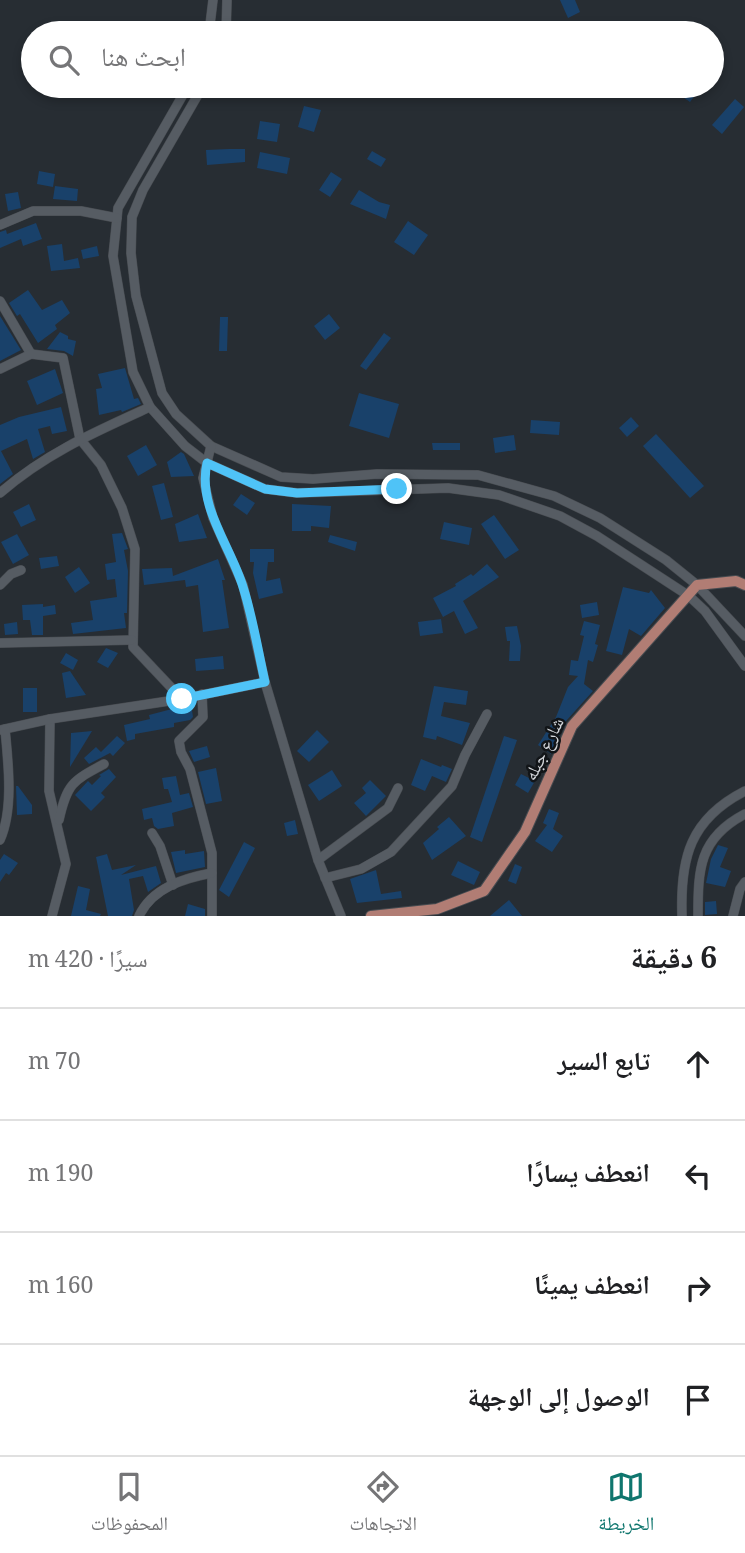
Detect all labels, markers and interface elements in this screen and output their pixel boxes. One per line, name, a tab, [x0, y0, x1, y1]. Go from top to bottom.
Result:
search box	[21, 21, 724, 98]
text: ابحث هنا	[101, 38, 186, 82]
icon: search	[45, 41, 83, 79]
route end	[381, 473, 412, 504]
route start	[166, 683, 197, 714]
street label: شارع جبله	[518, 713, 574, 787]
text: 6 دقيقة	[631, 936, 717, 987]
text: سيرًا · 420 m	[28, 942, 148, 982]
text: تابع السير	[558, 1042, 650, 1086]
text: 70 m	[28, 1044, 81, 1084]
icon: ahead	[679, 1045, 717, 1083]
text: انعطف يسارًا	[526, 1154, 650, 1198]
text: 190 m	[28, 1156, 93, 1196]
icon: left	[679, 1157, 717, 1195]
text: انعطف يمينًا	[534, 1266, 650, 1310]
text: 160 m	[28, 1268, 93, 1308]
icon: right	[679, 1269, 717, 1307]
text: الوصول إلى الوجهة	[468, 1378, 650, 1422]
icon: arrive	[679, 1381, 717, 1419]
tab: المحفوظات	[91, 1468, 168, 1542]
tab: الاتجاهات	[349, 1468, 417, 1542]
tab: الخريطة	[598, 1468, 654, 1542]

